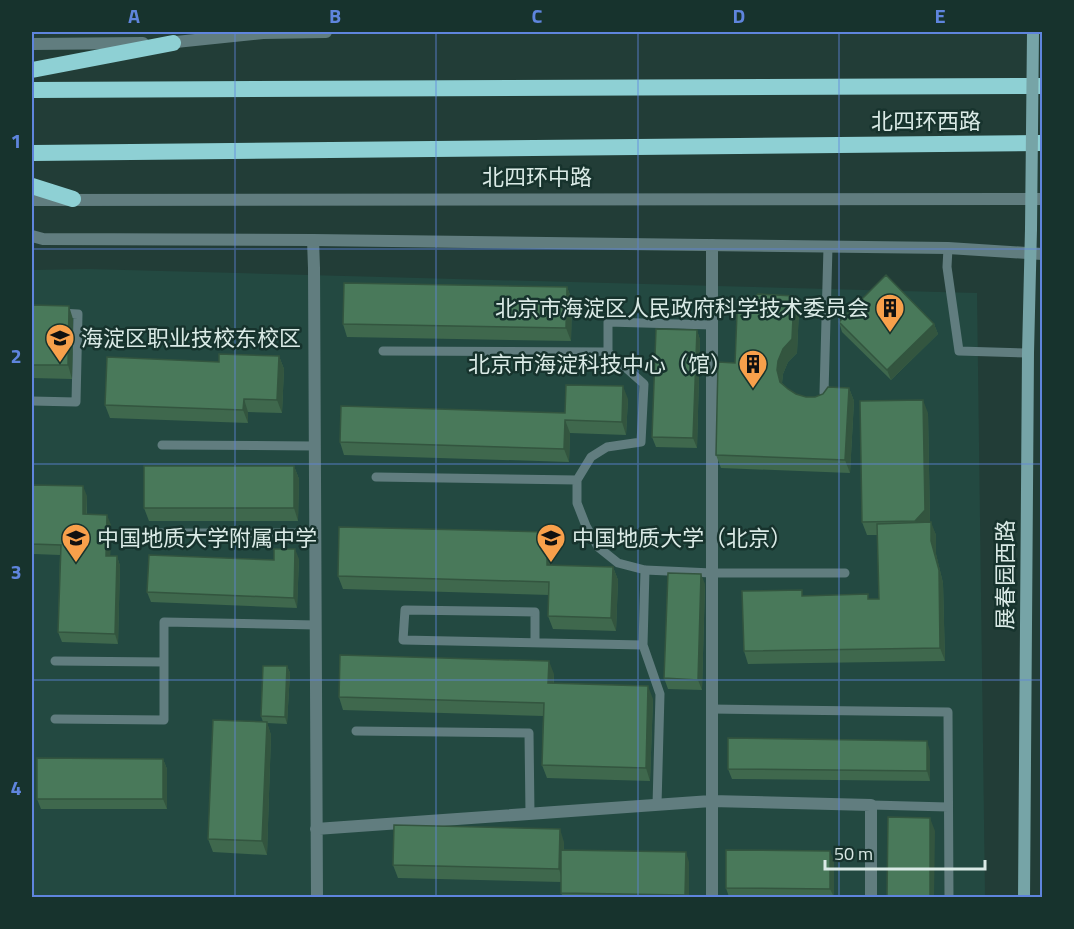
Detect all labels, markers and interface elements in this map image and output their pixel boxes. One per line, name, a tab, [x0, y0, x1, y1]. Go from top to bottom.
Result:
text: A	[128, 0, 140, 31]
text: B	[329, 0, 341, 31]
text: C	[532, 0, 543, 31]
text: D	[733, 0, 745, 31]
text: E	[934, 0, 946, 31]
street label: 北四环西路	[871, 104, 981, 138]
text: 1	[10, 125, 22, 156]
street label: 北四环中路	[482, 160, 592, 194]
place label: 北京市海淀区人民政府科学技术委员会	[495, 291, 869, 325]
building icon: 北京市海淀区人民政府科学技术委员会	[874, 292, 906, 334]
place label: 海淀区职业技校东校区	[81, 321, 301, 355]
school or university icon: 海淀区职业技校东校区	[44, 322, 76, 364]
text: 2	[10, 340, 22, 371]
place label: 北京市海淀科技中心（馆）	[468, 347, 732, 381]
building icon: 北京市海淀科技中心（馆）	[737, 348, 769, 390]
street label: 展春园西路	[988, 520, 1022, 630]
place label: 中国地质大学附属中学	[97, 521, 317, 555]
place label: 中国地质大学（北京）	[572, 521, 792, 555]
school or university icon: 中国地质大学附属中学	[60, 522, 92, 564]
school or university icon: 中国地质大学（北京）	[535, 522, 567, 564]
text: 3	[10, 556, 22, 587]
text: 4	[10, 772, 22, 803]
scale bar	[825, 833, 986, 871]
text: 50 m	[834, 840, 873, 867]

